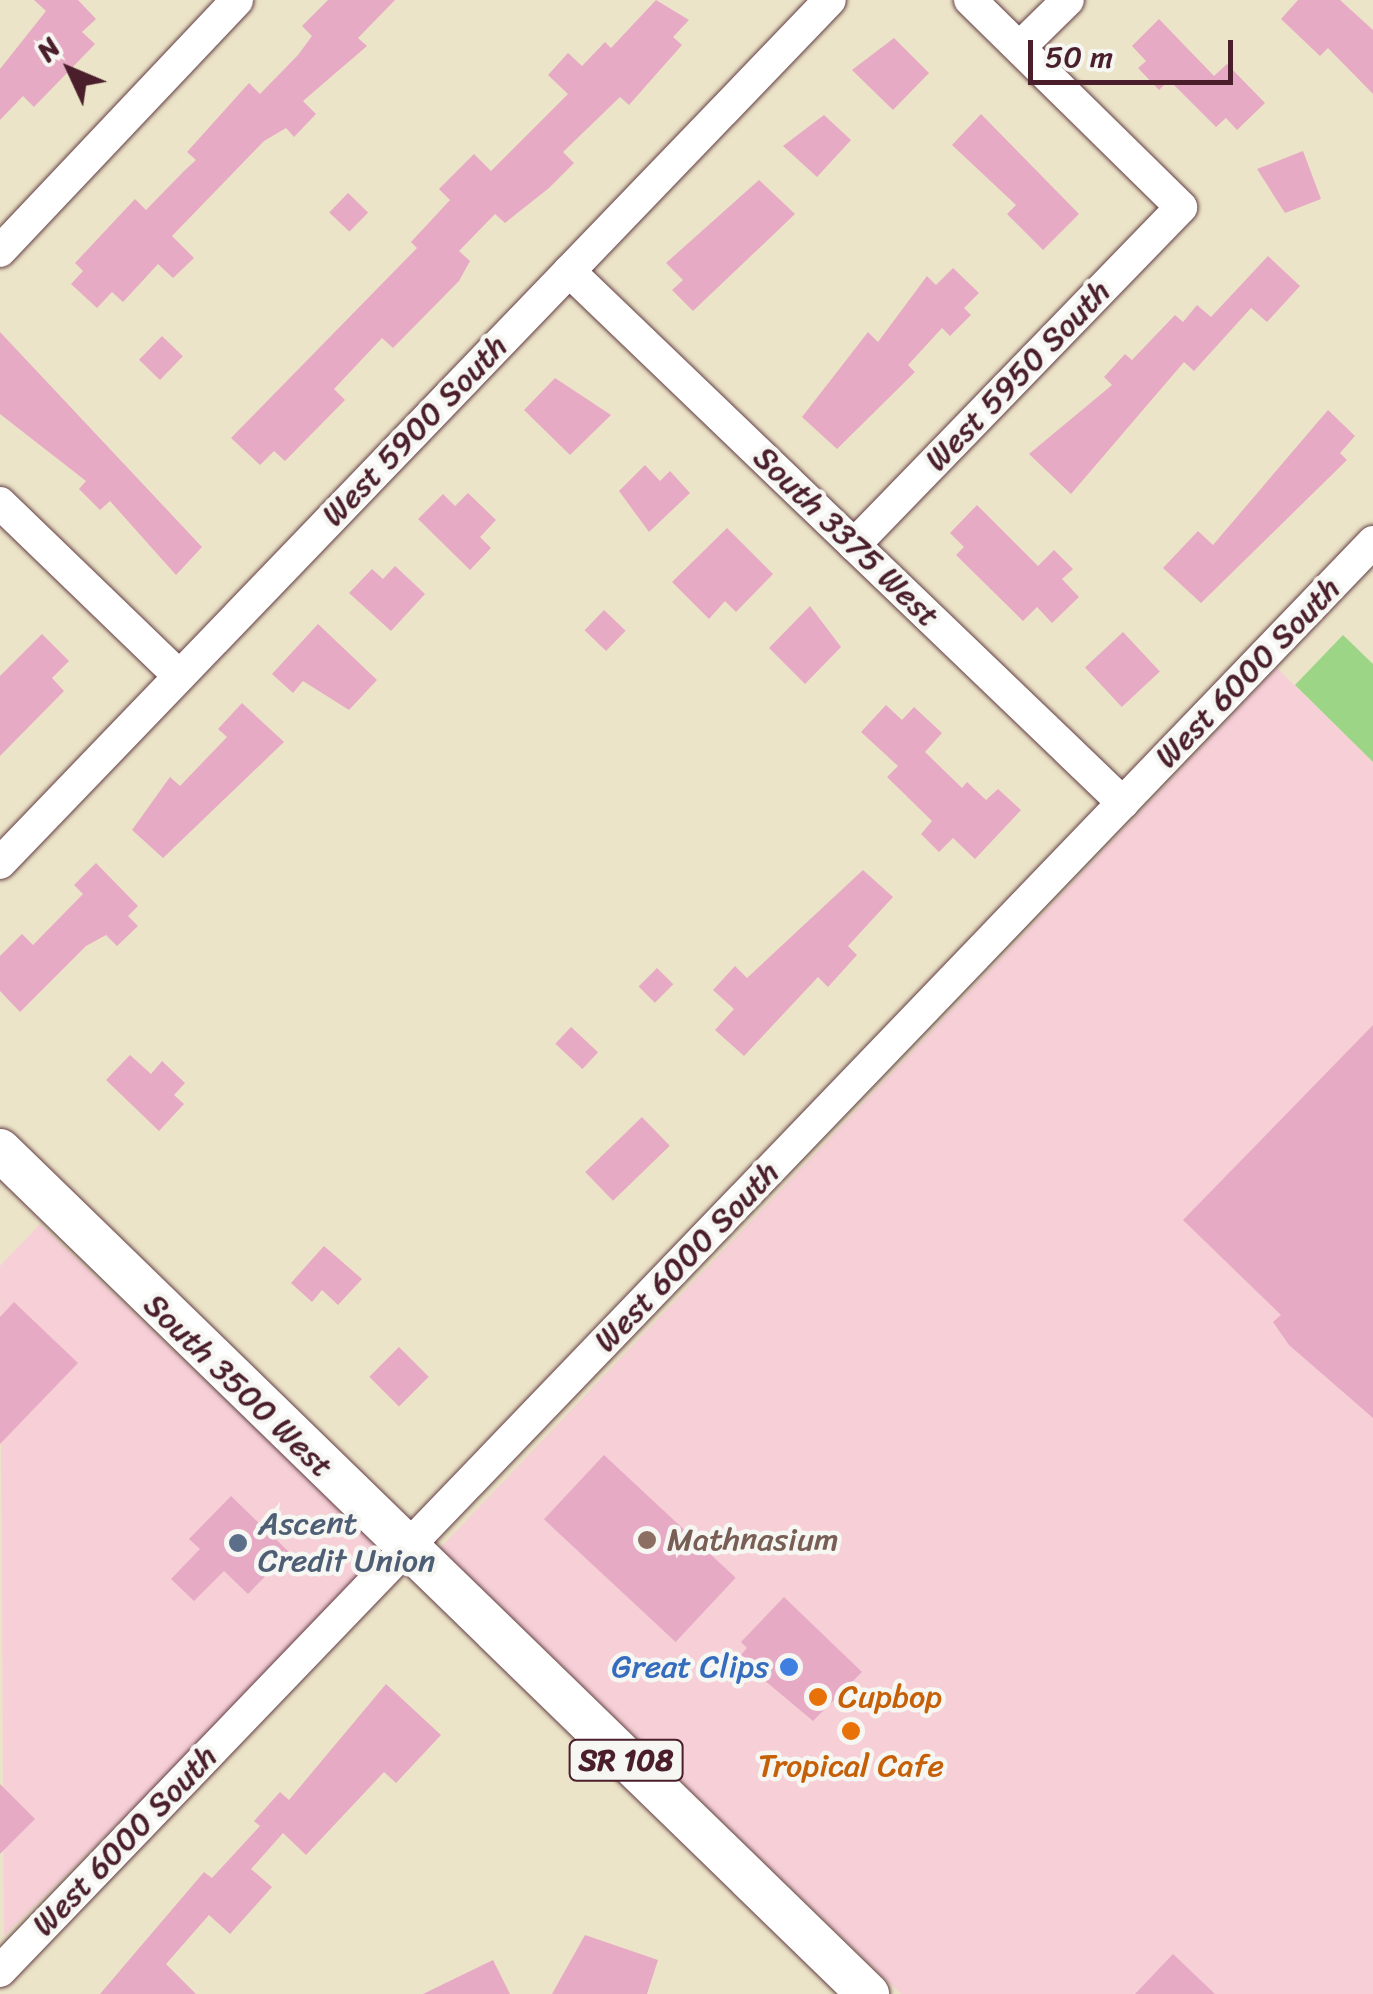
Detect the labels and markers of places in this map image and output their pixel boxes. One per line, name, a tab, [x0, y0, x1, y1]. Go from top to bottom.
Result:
place label: Ascent Credit Union	[258, 1506, 435, 1581]
place label: Mathnasium	[667, 1521, 839, 1559]
marker: Mathnasium	[636, 1529, 658, 1551]
marker: Ascent Credit Union	[227, 1532, 249, 1554]
place label: Great Clips	[613, 1648, 769, 1686]
marker: Great Clips	[778, 1656, 800, 1678]
place label: Cupbop	[838, 1678, 942, 1716]
marker: Cupbop	[807, 1686, 829, 1708]
marker: Tropical Cafe	[840, 1720, 862, 1742]
place label: Tropical Cafe	[758, 1747, 944, 1785]

